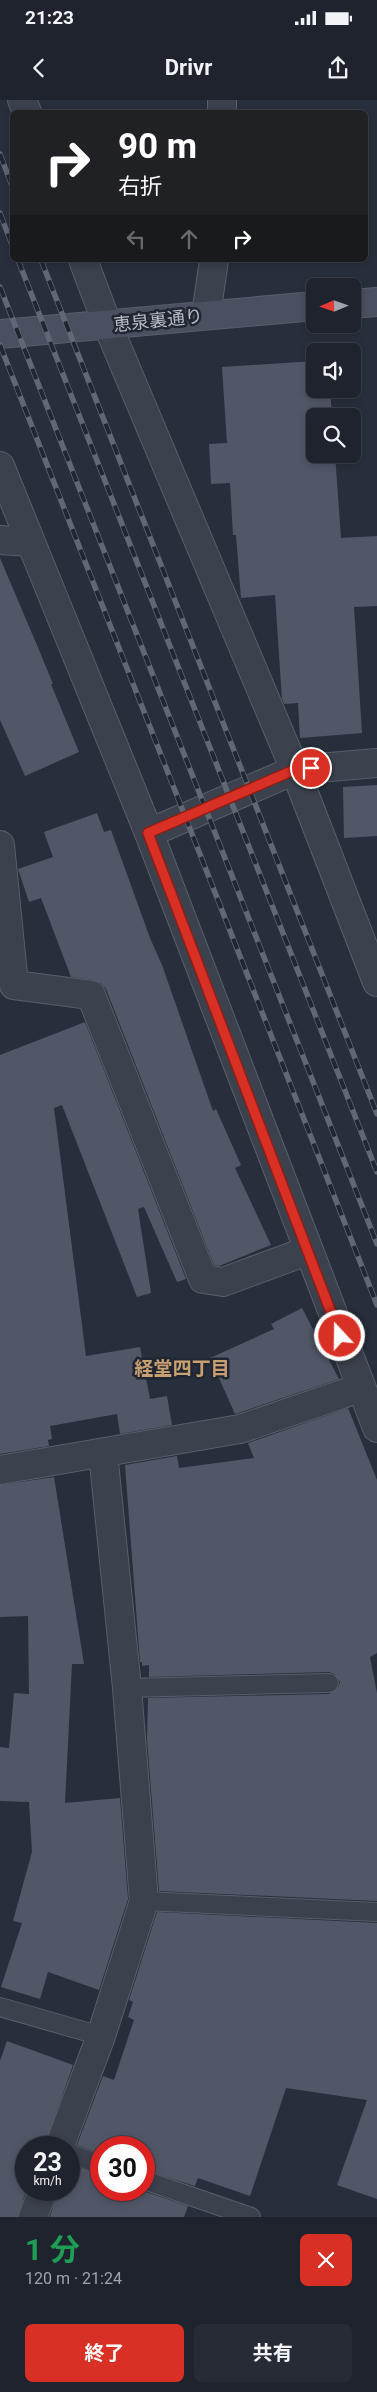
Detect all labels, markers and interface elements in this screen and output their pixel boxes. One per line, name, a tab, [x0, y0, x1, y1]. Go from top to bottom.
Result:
text: 21:23	[25, 6, 74, 29]
icon: back	[25, 54, 53, 82]
icon: share	[324, 54, 352, 82]
text: Drivr	[165, 55, 212, 80]
text: 90 m	[118, 126, 197, 167]
icon: right	[35, 130, 100, 195]
text: 右折	[118, 174, 162, 199]
icon: left	[122, 225, 150, 253]
icon: ahead	[175, 225, 203, 253]
icon: right	[228, 225, 256, 253]
north arrow	[306, 278, 361, 332]
map controls	[306, 278, 361, 463]
street label: 恵泉裏通り	[112, 305, 204, 335]
button: sound	[306, 343, 361, 398]
button: search	[306, 408, 361, 463]
pin	[290, 747, 332, 789]
icon: arrive	[297, 754, 325, 782]
position arrow	[313, 1309, 365, 1361]
district label: 経堂四丁目	[134, 1357, 230, 1380]
speed limit sign: 30	[90, 2136, 155, 2201]
text: 23	[33, 2148, 62, 2177]
text: km/h	[33, 2174, 62, 2188]
text: 1 分	[25, 2232, 80, 2267]
button: close	[300, 2234, 352, 2286]
text: 120 m · 21:24	[25, 2269, 122, 2288]
button: 終了	[25, 2324, 184, 2382]
button: 共有	[194, 2324, 352, 2382]

